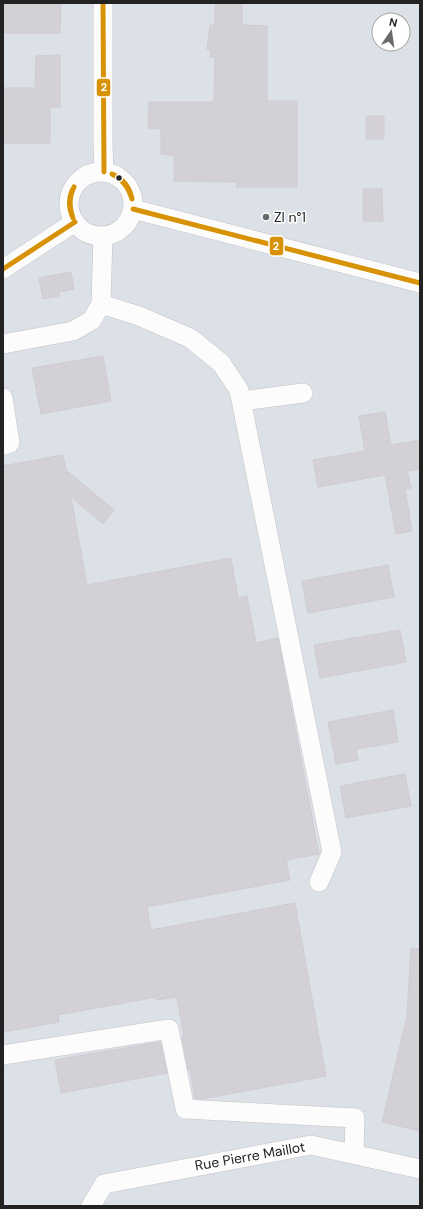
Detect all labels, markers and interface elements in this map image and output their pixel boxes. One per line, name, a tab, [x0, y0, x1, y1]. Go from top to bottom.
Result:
north arrow	[371, 12, 411, 52]
text: N	[388, 15, 399, 30]
line badge: 2	[96, 78, 111, 97]
text: 2	[101, 80, 107, 94]
unlabelled marker	[114, 173, 124, 183]
place label: ZI n°1	[274, 208, 306, 226]
marker: ZI n°1	[261, 212, 271, 222]
line badge: 2	[269, 236, 284, 256]
text: 2	[273, 239, 279, 253]
street label: Rue Pierre Maillot	[193, 1137, 307, 1175]

